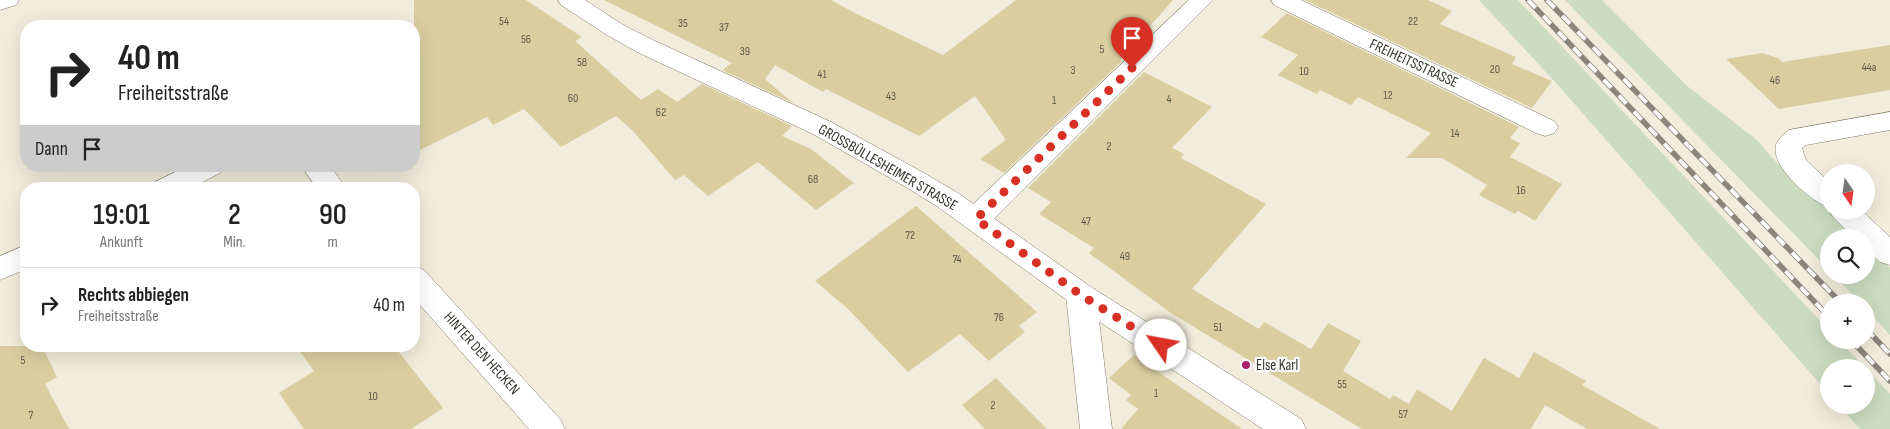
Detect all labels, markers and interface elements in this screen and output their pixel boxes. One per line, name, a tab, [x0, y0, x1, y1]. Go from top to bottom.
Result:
house number: 54	[499, 14, 509, 29]
house number: 22	[1408, 14, 1418, 29]
house number: 35	[678, 16, 688, 31]
pin	[1111, 17, 1153, 68]
house number: 37	[719, 20, 729, 35]
icon: arrive	[1118, 24, 1146, 52]
house number: 56	[521, 32, 531, 47]
street label: FREIHEITSSTRASSE	[1367, 35, 1461, 92]
text: 40 m	[118, 37, 180, 80]
icon: right	[35, 40, 100, 105]
house number: 5	[1100, 42, 1105, 57]
house number: 39	[740, 44, 750, 59]
house number: 58	[577, 55, 587, 70]
house number: 44a	[1862, 60, 1877, 75]
house number: 20	[1490, 62, 1500, 77]
house number: 3	[1070, 63, 1076, 78]
house number: 10	[1299, 64, 1309, 79]
house number: 41	[817, 67, 827, 82]
house number: 46	[1770, 73, 1780, 88]
text: Freiheitsstraße	[118, 80, 229, 107]
house number: 12	[1383, 88, 1393, 103]
house number: 43	[886, 89, 896, 104]
house number: 60	[568, 91, 578, 106]
house number: 4	[1166, 92, 1172, 107]
house number: 1	[1052, 93, 1057, 108]
house number: 62	[656, 105, 666, 120]
street label: GROSSBÜLLESHEIMER STRASSE	[815, 120, 961, 215]
house number: 14	[1450, 126, 1460, 141]
icon: arrive	[78, 135, 106, 163]
text: Dann	[35, 138, 68, 161]
house number: 2	[1107, 139, 1112, 154]
north arrow	[1820, 164, 1875, 219]
map controls	[1820, 164, 1875, 414]
house number: 68	[808, 172, 818, 187]
house number: 16	[1516, 183, 1526, 198]
text: 19:01	[93, 197, 150, 233]
text: 2	[228, 197, 241, 233]
text: 90	[319, 197, 347, 233]
house number: 47	[1081, 214, 1091, 229]
house number: 72	[905, 228, 915, 243]
button: search	[1820, 229, 1875, 284]
text: Ankunft	[100, 233, 143, 252]
text: Min.	[223, 233, 246, 252]
text: m	[328, 233, 338, 252]
house number: 49	[1120, 249, 1130, 264]
house number: 74	[952, 252, 962, 267]
text: Rechts abbiegen	[78, 284, 189, 307]
icon: right	[35, 291, 63, 319]
text: 40 m	[373, 294, 405, 317]
button: +	[1820, 294, 1875, 349]
text: Freiheitsstraße	[78, 307, 159, 326]
street label: HINTER DEN HECKEN	[439, 308, 524, 399]
house number: 76	[994, 310, 1004, 325]
position arrow	[1134, 318, 1186, 370]
house number: 51	[1213, 320, 1223, 335]
house number: 5	[21, 353, 26, 368]
place label: Else Karl	[1256, 356, 1298, 375]
marker: Else Karl	[1240, 359, 1252, 371]
button: −	[1820, 359, 1875, 414]
house number: 55	[1337, 377, 1347, 392]
house number: 1	[1154, 386, 1159, 401]
house number: 10	[368, 389, 378, 404]
house number: 2	[991, 398, 996, 413]
house number: 57	[1398, 407, 1408, 422]
house number: 7	[29, 408, 34, 423]

